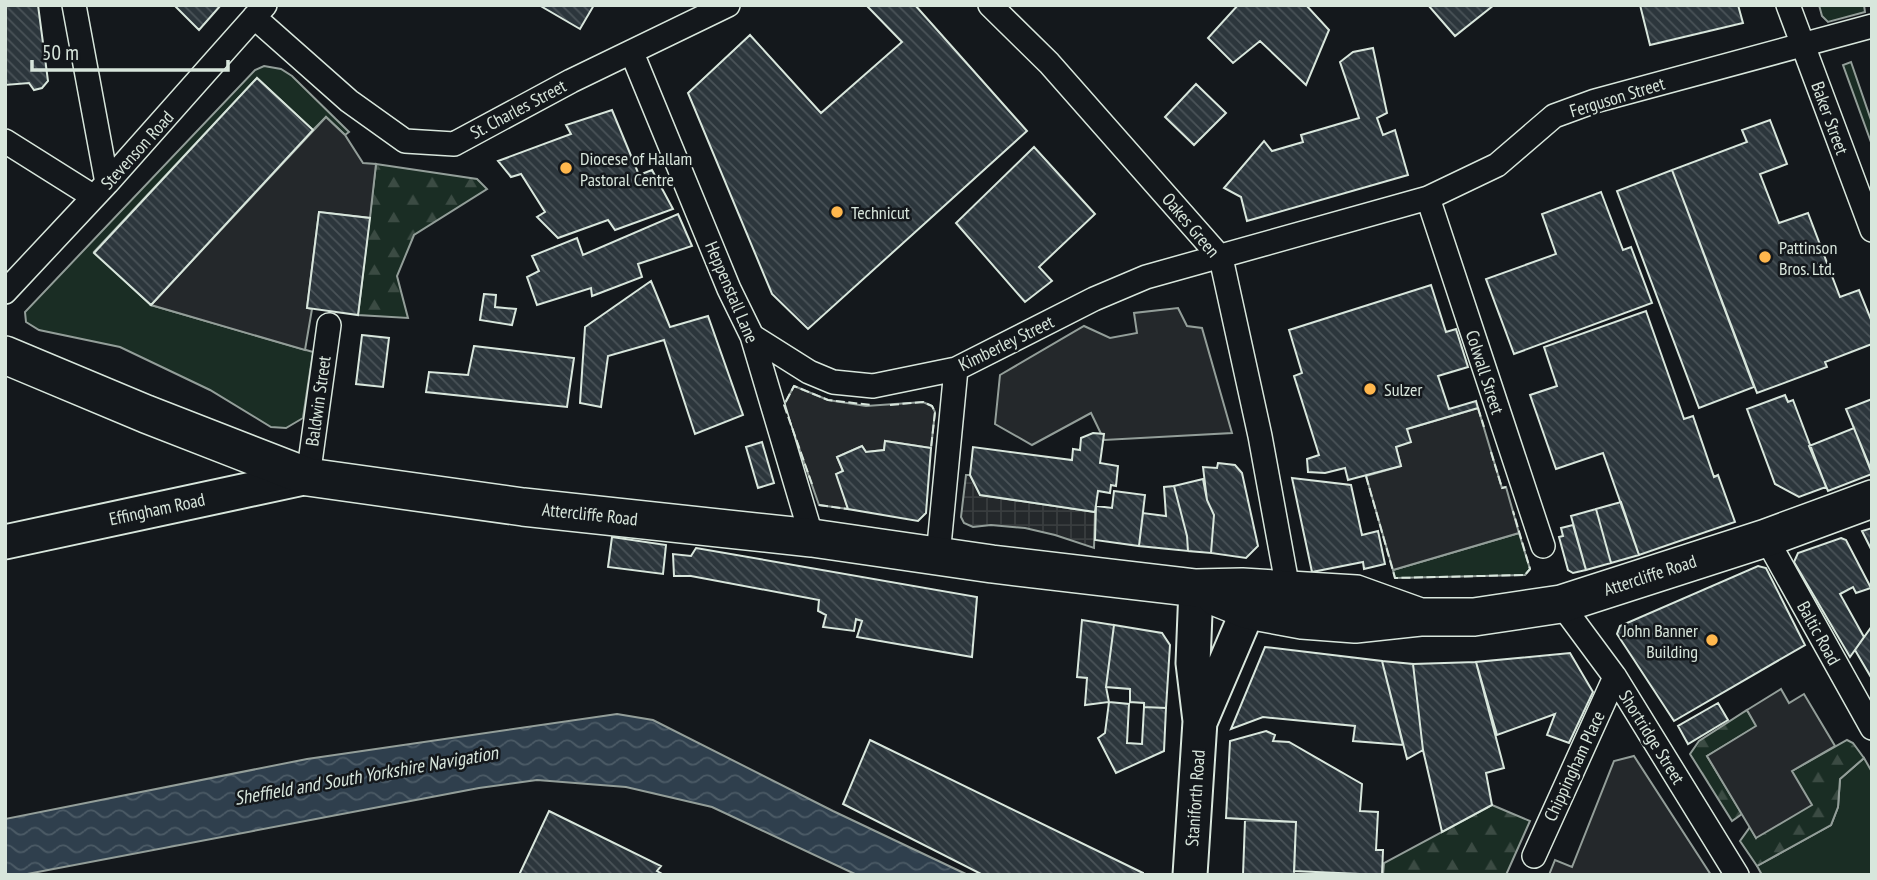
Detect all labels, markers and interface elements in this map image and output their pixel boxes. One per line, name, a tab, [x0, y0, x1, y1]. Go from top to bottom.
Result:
scale bar	[32, 28, 228, 72]
text: 50 m	[42, 39, 79, 66]
street label: Ferguson Street	[1567, 72, 1667, 122]
street label: St. Charles Street	[466, 74, 570, 144]
street label: Baker Street	[1806, 78, 1854, 158]
street label: Stevenson Road	[96, 106, 178, 194]
place label: Diocese of Hallam Pastoral Centre	[580, 147, 692, 191]
marker: Diocese of Hallam Pastoral Centre	[558, 160, 574, 176]
street label: Oakes Green	[1157, 188, 1225, 262]
place label: Technicut	[851, 201, 910, 224]
marker: Technicut	[829, 204, 845, 220]
place label: Pattinson Bros. Ltd.	[1779, 236, 1837, 280]
street label: Heppenstall Lane	[700, 238, 764, 346]
marker: Pattinson Bros. Ltd.	[1757, 249, 1773, 265]
street label: Kimberley Street	[955, 310, 1058, 376]
street label: Colwall Street	[1461, 327, 1509, 417]
street label: Baldwin Street	[300, 354, 336, 448]
place label: Sulzer	[1384, 378, 1422, 401]
marker: Sulzer	[1362, 381, 1378, 397]
street label: Effingham Road	[107, 488, 207, 530]
street label: Attercliffe Road	[541, 498, 639, 530]
street label: Attercliffe Road	[1601, 549, 1699, 601]
street label: Baltic Road	[1792, 597, 1846, 669]
place label: John Banner Building	[1621, 619, 1698, 663]
marker: John Banner Building	[1704, 632, 1720, 648]
street label: Shortridge Street	[1614, 686, 1690, 788]
street label: Chippingham Place	[1538, 707, 1610, 825]
water label: Sheffield and South Yorkshire Navigation	[232, 740, 501, 810]
street label: Staniforth Road	[1180, 749, 1210, 847]

